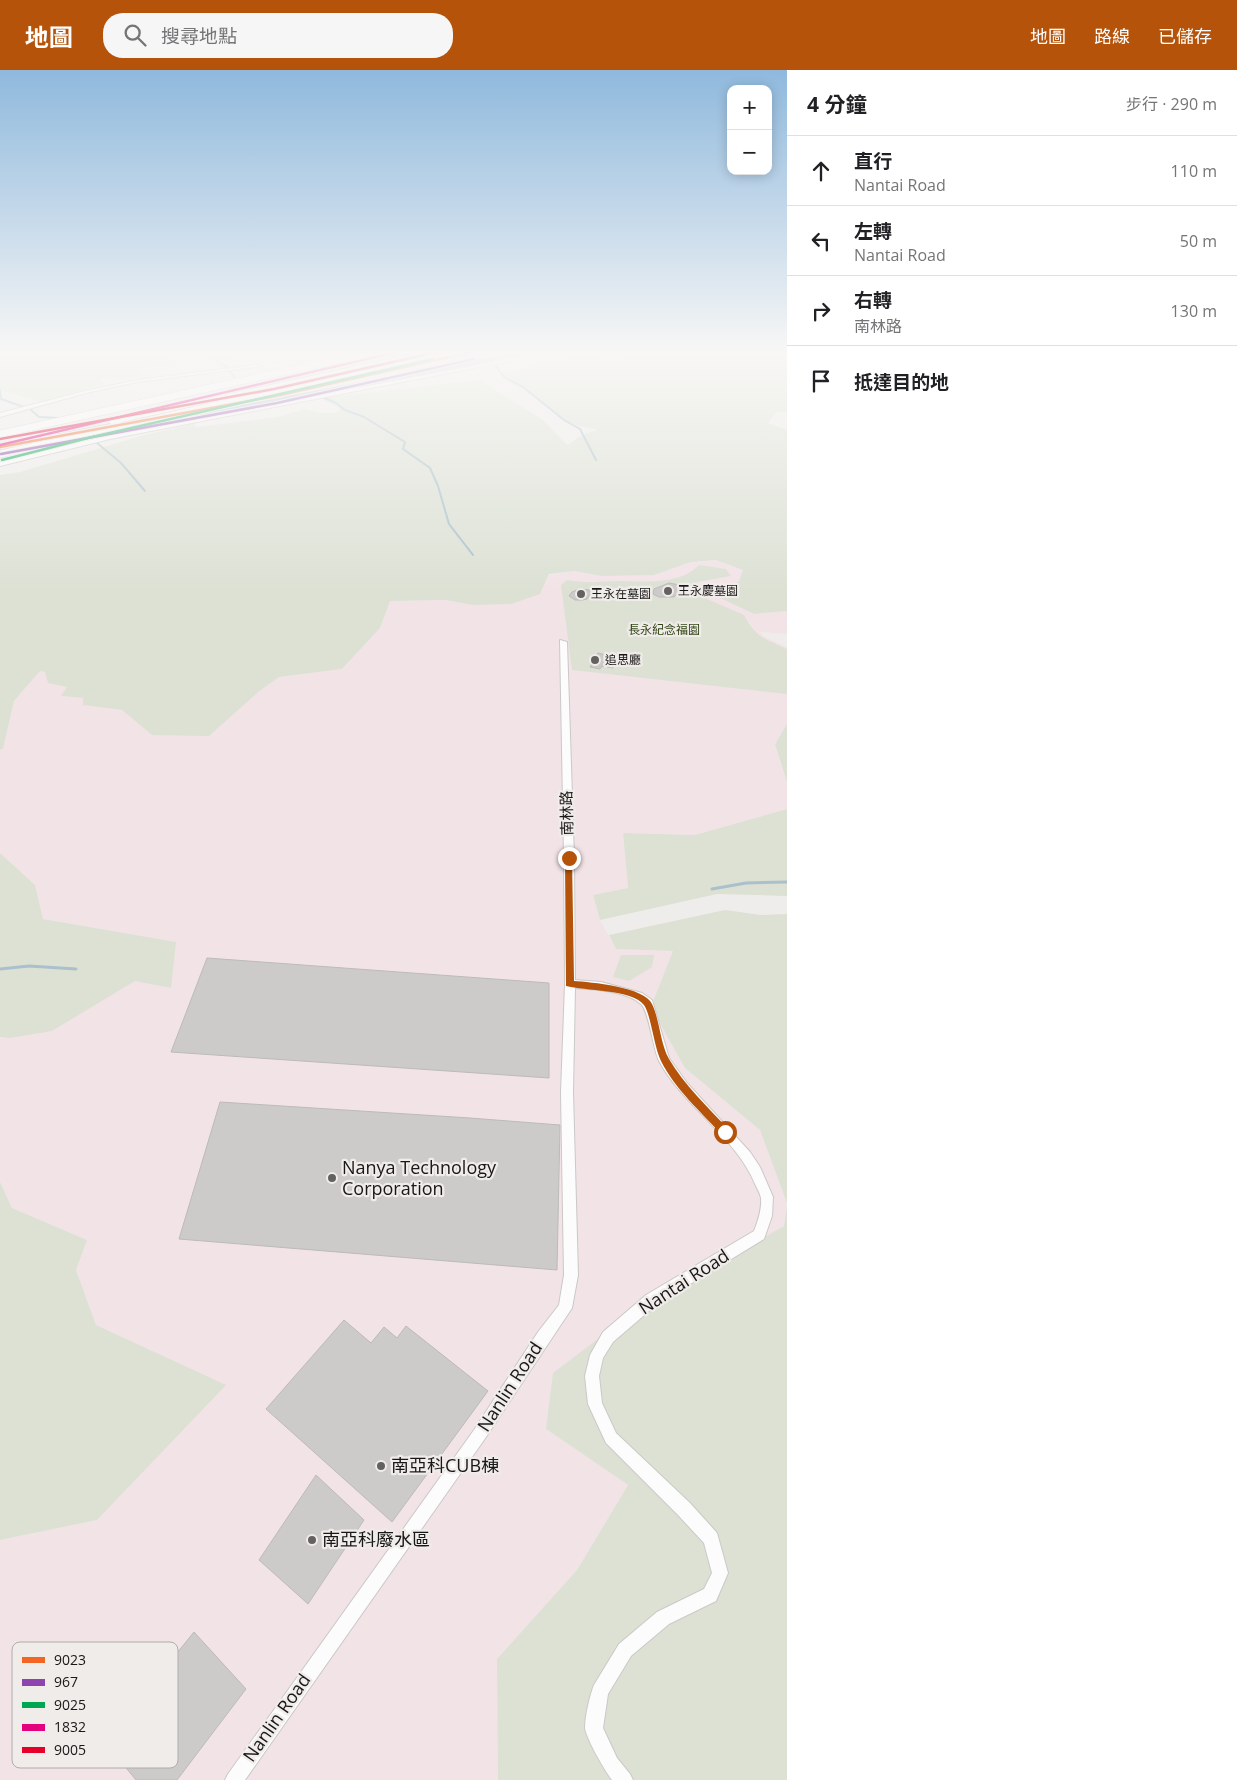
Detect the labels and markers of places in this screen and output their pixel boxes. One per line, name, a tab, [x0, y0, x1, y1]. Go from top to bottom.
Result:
place label: 王永慶墓園	[678, 582, 738, 599]
place label: 王永在墓園	[591, 585, 651, 602]
marker: 王永慶墓園	[662, 585, 674, 597]
marker: 王永在墓園	[575, 588, 587, 600]
place label: 追思廳	[605, 651, 641, 668]
marker: 追思廳	[589, 654, 601, 666]
place label: Nanya Technology Corporation	[342, 1155, 497, 1200]
marker: Nanya Technology Corporation	[326, 1172, 338, 1184]
place label: 南亞科CUB棟	[391, 1453, 499, 1477]
marker: 南亞科CUB棟	[375, 1460, 387, 1472]
place label: 南亞科廢水區	[322, 1527, 430, 1551]
marker: 南亞科廢水區	[306, 1534, 318, 1546]

